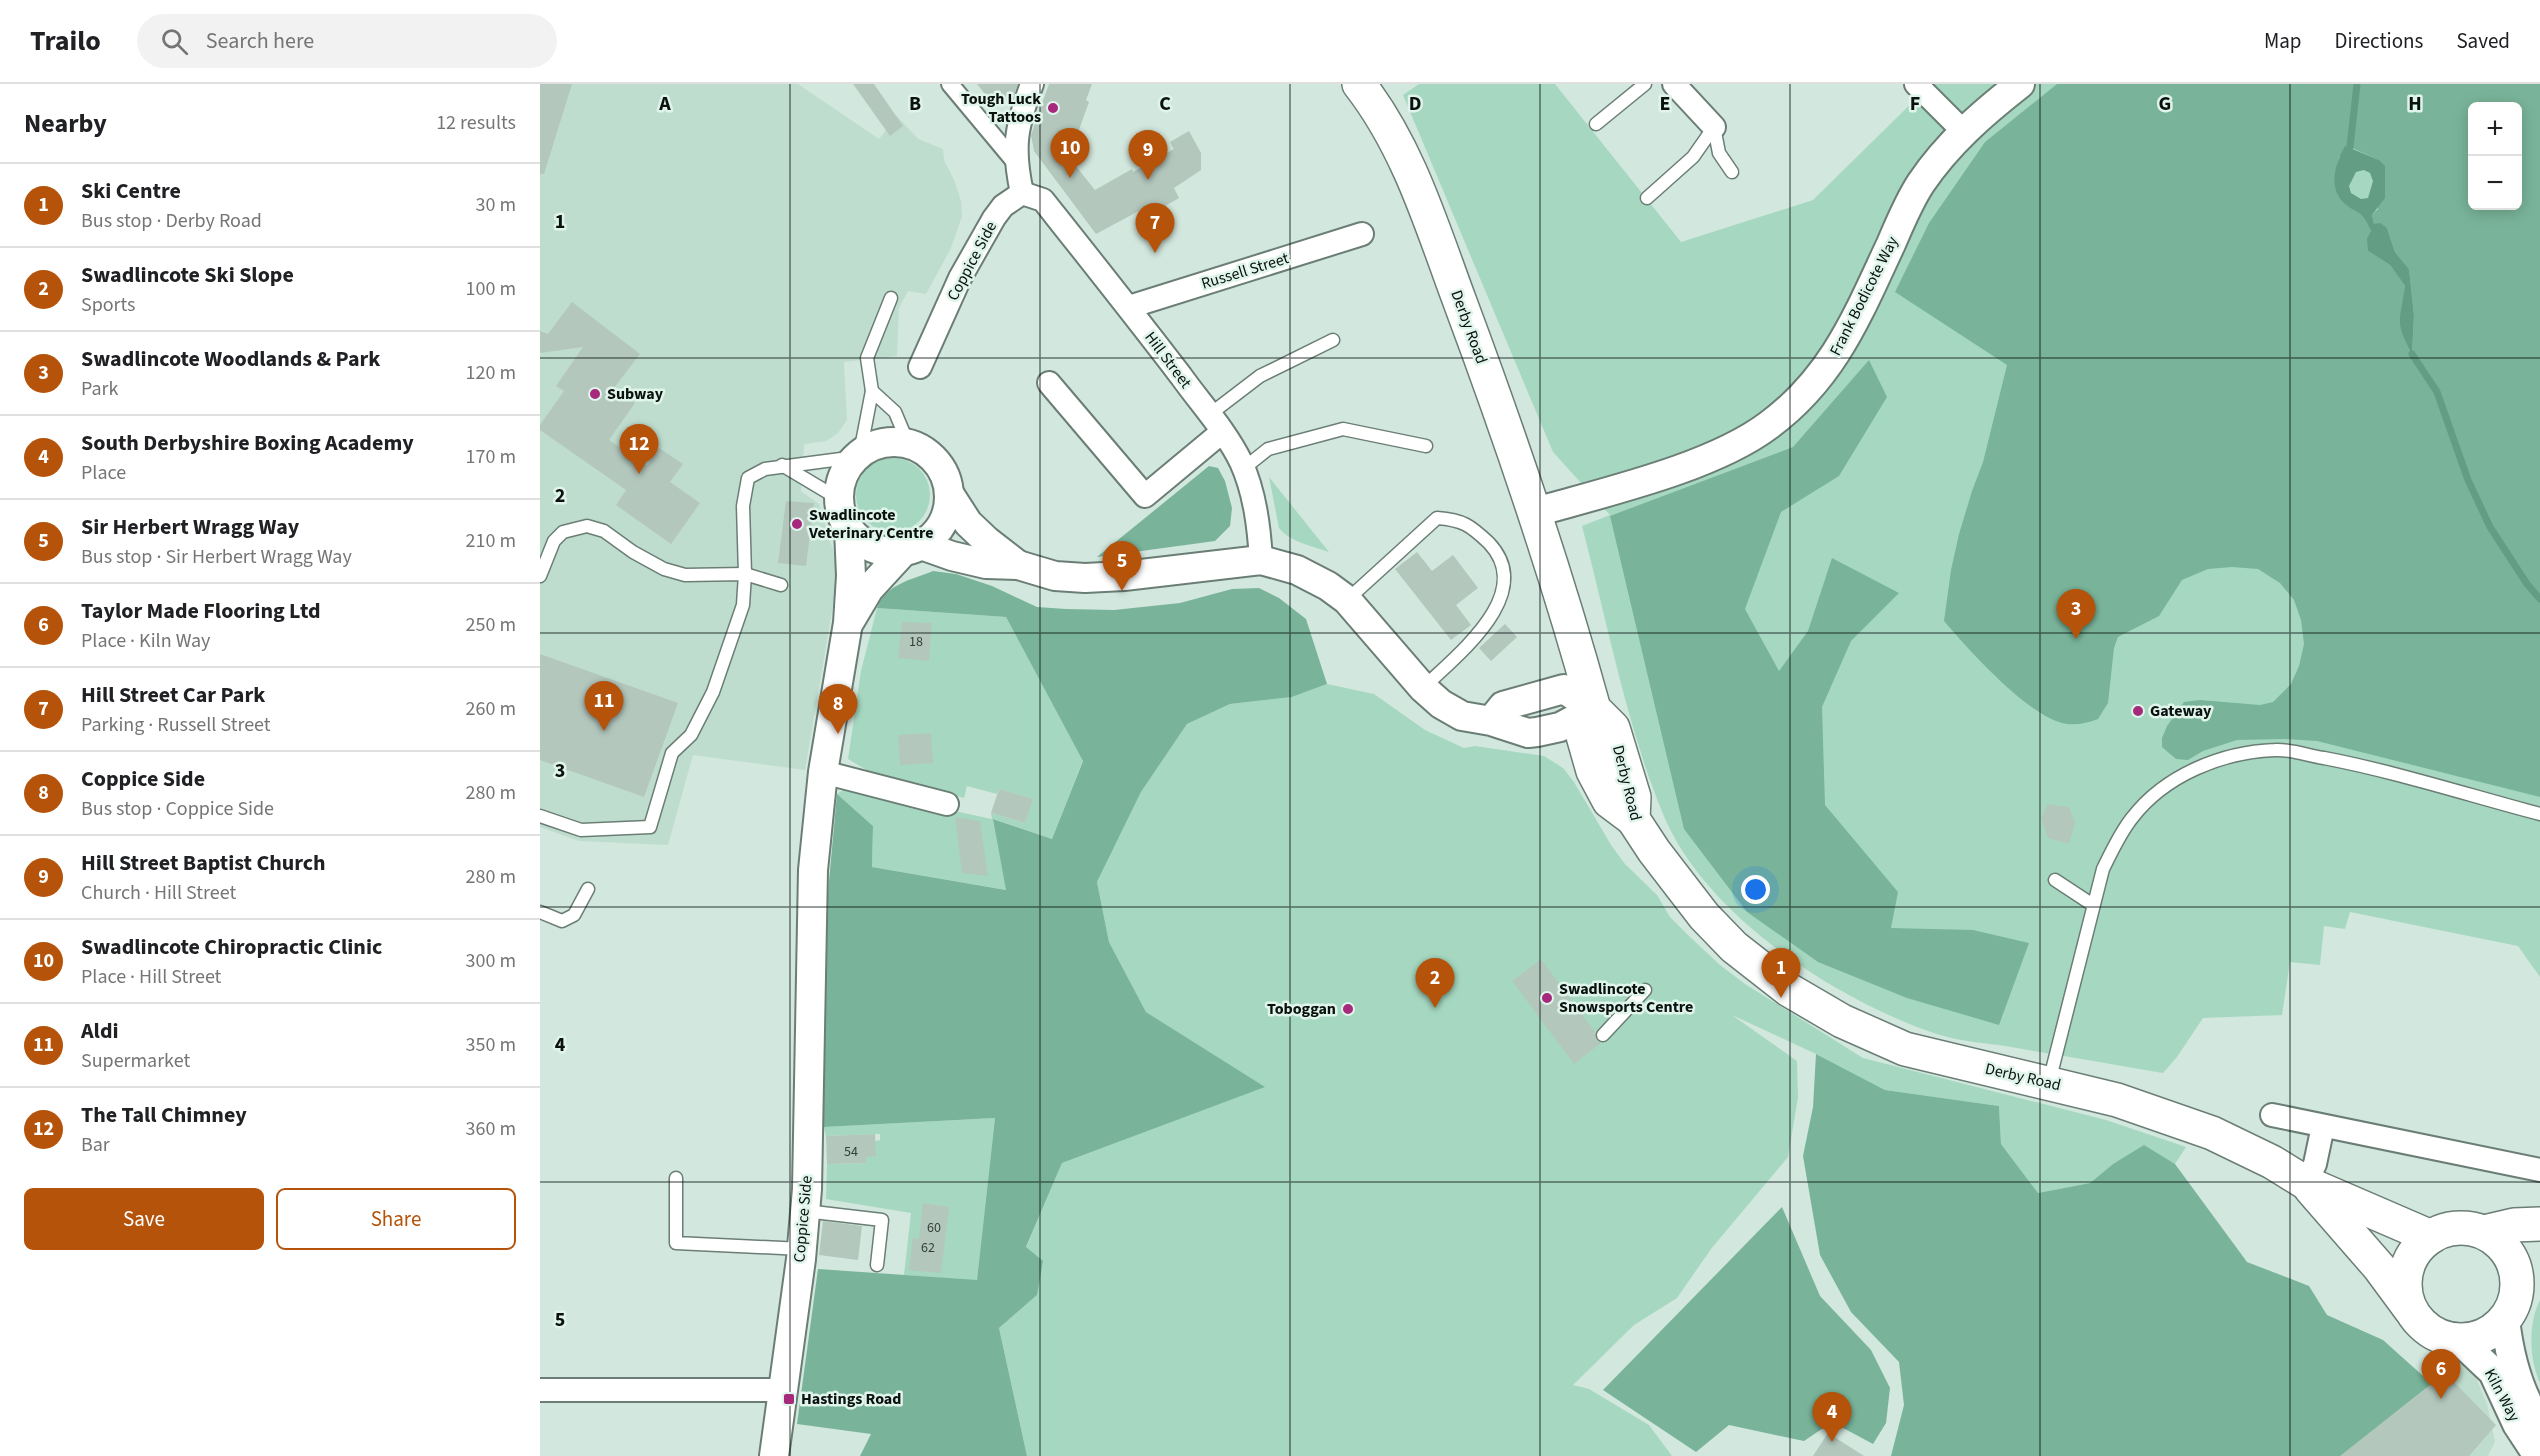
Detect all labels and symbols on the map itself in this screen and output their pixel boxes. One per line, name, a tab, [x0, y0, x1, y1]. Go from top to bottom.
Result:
place label: Tough Luck Tattoos	[961, 88, 1041, 128]
text: A	[658, 90, 671, 118]
text: B	[909, 90, 921, 118]
text: C	[1159, 90, 1171, 118]
text: D	[1409, 90, 1421, 118]
text: E	[1660, 90, 1670, 118]
text: F	[1910, 90, 1920, 118]
text: G	[2159, 90, 2171, 118]
text: H	[2408, 90, 2422, 118]
marker: Tough Luck Tattoos	[1046, 101, 1060, 115]
pin: 10	[1050, 128, 1090, 178]
pin: 9	[1128, 130, 1168, 180]
pin: 7	[1136, 204, 1174, 253]
text: 1	[555, 208, 565, 236]
street label: Coppice Side	[942, 217, 1002, 305]
street label: Frank Bodicote Way	[1824, 232, 1904, 359]
street label: Russell Street	[1198, 247, 1292, 295]
street label: Derby Road	[1445, 287, 1493, 367]
street label: Hill Street	[1139, 327, 1197, 393]
place label: Subway	[607, 383, 664, 405]
marker: Subway	[588, 387, 602, 401]
pin: 12	[620, 424, 658, 474]
text: 2	[555, 482, 565, 510]
place label: Swadlincote Veterinary Centre	[808, 504, 934, 544]
marker: Swadlincote Veterinary Centre	[790, 517, 804, 531]
pin: 5	[1102, 542, 1142, 591]
pin: 3	[2056, 590, 2096, 639]
house number: 18	[909, 632, 923, 652]
pin: 11	[584, 682, 624, 731]
pin: 8	[818, 684, 858, 734]
place label: Gateway	[2150, 700, 2212, 722]
marker: Gateway	[2131, 704, 2145, 718]
street label: Derby Road	[1607, 743, 1647, 823]
text: 3	[555, 757, 565, 785]
your location	[1741, 875, 1770, 904]
pin: 1	[1762, 948, 1800, 998]
pin: 2	[1416, 958, 1454, 1008]
place label: Swadlincote Snowsports Centre	[1559, 978, 1693, 1018]
marker: Swadlincote Snowsports Centre	[1540, 991, 1554, 1005]
place label: Toboggan	[1267, 998, 1336, 1020]
marker: Toboggan	[1341, 1002, 1355, 1016]
text: 4	[555, 1031, 566, 1059]
street label: Derby Road	[1983, 1058, 2063, 1096]
house number: 54	[844, 1142, 858, 1162]
street label: Coppice Side	[788, 1175, 818, 1263]
house number: 60	[927, 1218, 941, 1238]
house number: 62	[921, 1238, 935, 1258]
text: 5	[555, 1306, 565, 1334]
pin: 6	[2422, 1350, 2460, 1399]
street label: Kiln Way	[2479, 1365, 2525, 1426]
place label: Hastings Road	[801, 1388, 901, 1410]
marker: Hastings Road	[782, 1392, 796, 1406]
pin: 4	[1812, 1392, 1852, 1442]

